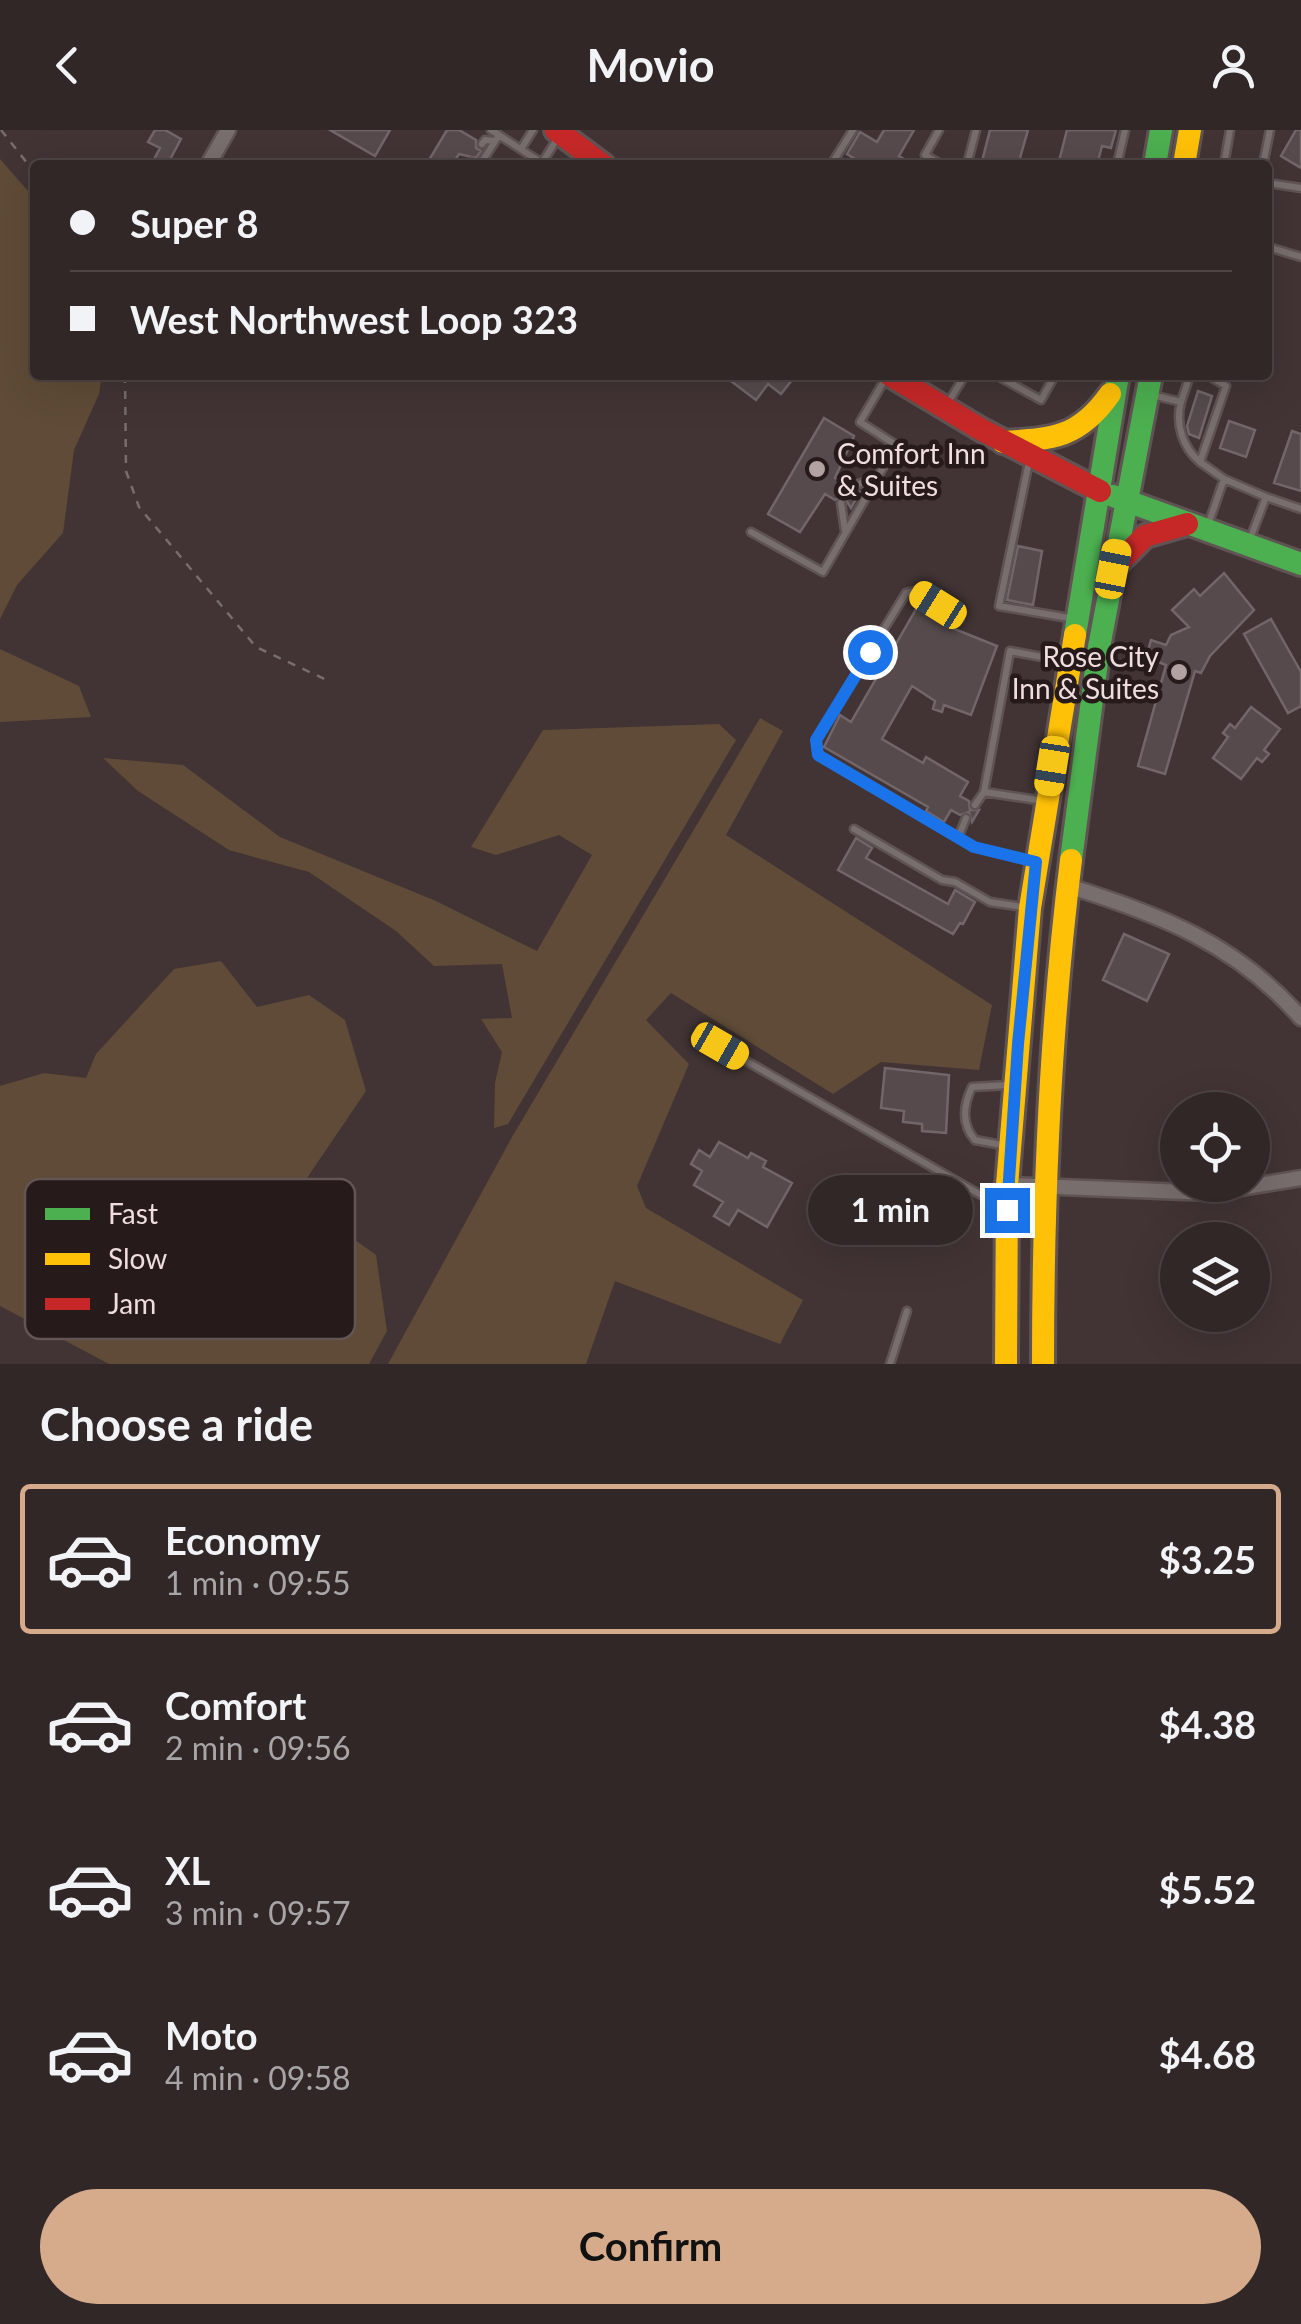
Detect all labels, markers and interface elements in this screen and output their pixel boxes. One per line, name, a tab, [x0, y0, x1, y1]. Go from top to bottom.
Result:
icon: back	[40, 38, 95, 93]
text: Movio	[586, 38, 715, 92]
icon: person	[1206, 38, 1261, 93]
text: Super 8	[130, 200, 258, 246]
text: West Northwest Loop 323	[130, 296, 578, 342]
place label: Comfort Inn & Suites	[837, 436, 986, 502]
marker: Comfort Inn & Suites	[806, 458, 828, 480]
car	[1093, 537, 1133, 601]
car	[905, 576, 971, 634]
route start	[848, 630, 893, 675]
place label: Rose City Inn & Suites	[1012, 639, 1160, 705]
marker: Rose City Inn & Suites	[1168, 661, 1190, 683]
car	[1032, 734, 1072, 798]
car	[687, 1018, 753, 1074]
map controls	[1160, 1092, 1270, 1332]
button: locate	[1160, 1092, 1270, 1202]
callout: 1 min	[807, 1175, 972, 1245]
legend	[25, 1179, 355, 1339]
route end	[985, 1188, 1030, 1233]
text: 1 min	[851, 1190, 930, 1229]
text: Fast	[108, 1196, 158, 1230]
button: layers	[1160, 1222, 1270, 1332]
text: Slow	[108, 1241, 167, 1275]
text: Jam	[108, 1286, 156, 1320]
text: Choose a ride	[40, 1397, 313, 1451]
icon: car	[45, 1514, 135, 1604]
text: Economy	[165, 1517, 320, 1563]
text: $3.25	[1159, 1536, 1256, 1582]
text: 1 min · 09:55	[165, 1563, 351, 1602]
icon: car	[45, 1679, 135, 1769]
text: Comfort	[165, 1682, 306, 1728]
text: $4.38	[1159, 1701, 1256, 1747]
text: 2 min · 09:56	[165, 1728, 351, 1767]
icon: car	[45, 1844, 135, 1934]
text: XL	[165, 1847, 210, 1893]
text: $5.52	[1159, 1866, 1256, 1912]
text: 3 min · 09:57	[165, 1893, 351, 1932]
icon: car	[45, 2009, 135, 2099]
text: Moto	[165, 2012, 258, 2058]
text: $4.68	[1159, 2031, 1256, 2077]
text: 4 min · 09:58	[165, 2058, 351, 2097]
button: Confirm	[40, 2189, 1261, 2304]

